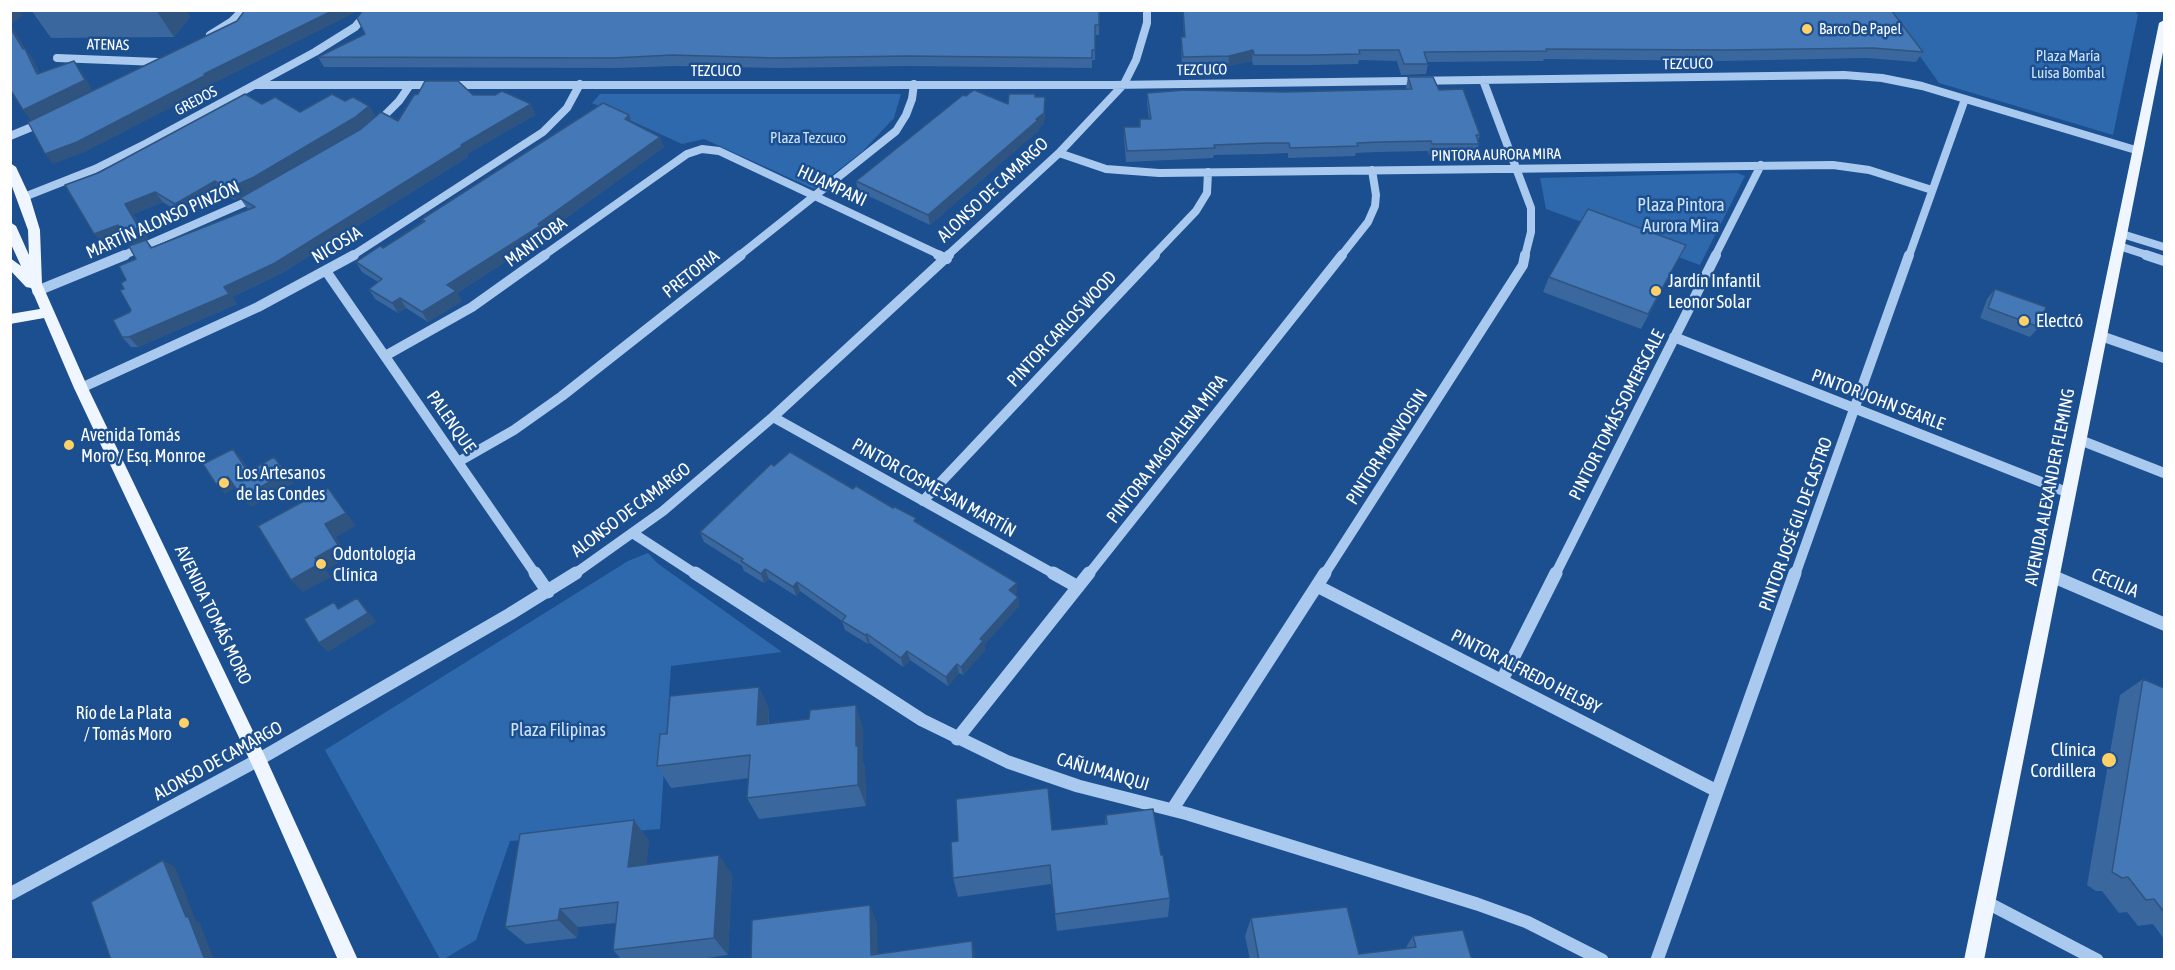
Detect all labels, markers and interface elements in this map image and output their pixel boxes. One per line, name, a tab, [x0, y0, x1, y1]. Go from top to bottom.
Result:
place label: Barco De Papel	[1819, 20, 1901, 38]
marker: Barco De Papel	[1800, 22, 1814, 36]
street label: ATENAS	[87, 36, 129, 54]
park label: Plaza María Luisa Bombal	[2031, 47, 2105, 82]
street label: TEZCUCO	[1663, 55, 1713, 73]
street label: TEZCUCO	[1177, 61, 1227, 79]
street label: TEZCUCO	[691, 62, 741, 80]
street label: GREDOS	[172, 82, 220, 120]
park label: Plaza Tezcuco	[770, 129, 846, 147]
street label: ALONSO DE CAMARGO	[933, 133, 1053, 247]
street label: PINTORA AURORA MIRA	[1431, 145, 1561, 165]
street label: HUAMPANI	[794, 161, 870, 211]
street label: MARTÍN ALONSO PINZÓN	[83, 176, 243, 264]
park label: Plaza Pintora Aurora Mira	[1637, 194, 1725, 236]
street label: MANITOBA	[501, 212, 571, 272]
street label: NICOSIA	[308, 222, 366, 268]
street label: PRETORIA	[658, 245, 724, 303]
street label: PINTOR CARLOS WOOD	[1003, 267, 1121, 391]
place label: Jardín Infantil Leonor Solar	[1668, 270, 1761, 312]
marker: Jardín Infantil Leonor Solar	[1649, 284, 1663, 298]
place label: Electcó	[2036, 310, 2083, 332]
marker: Electcó	[2017, 314, 2031, 328]
street label: PINTOR TOMÁS SOMERSCALE	[1565, 326, 1669, 504]
street label: PINTOR JOHN SEARLE	[1808, 365, 1948, 435]
street label: PINTORA MAGDALENA MIRA	[1102, 370, 1232, 528]
street label: PINTOR MONVOISIN	[1342, 385, 1432, 509]
street label: PALENQUE	[422, 387, 480, 457]
street label: AVENIDA ALEXANDER FLEMING	[2020, 387, 2080, 587]
place label: Avenida Tomás Moro / Esq. Monroe	[81, 424, 206, 466]
street label: PINTOR COSME SAN MARTÍN	[848, 434, 1020, 542]
street label: PINTOR JOSÉ GIL DE CASTRO	[1755, 434, 1837, 614]
marker: Avenida Tomás Moro / Esq. Monroe	[62, 438, 76, 452]
street label: ALONSO DE CAMARGO	[567, 458, 695, 562]
place label: Los Artesanos de las Condes	[236, 462, 326, 504]
marker: Los Artesanos de las Condes	[217, 476, 231, 490]
street label: AVENIDA TOMÁS MORO	[170, 542, 256, 688]
place label: Odontología Clínica	[333, 543, 416, 586]
marker: Odontología Clínica	[314, 557, 328, 571]
street label: CECILIA	[2088, 564, 2142, 602]
street label: PINTOR ALFREDO HELSBY	[1447, 625, 1605, 719]
place label: Río de La Plata / Tomás Moro	[75, 702, 172, 744]
marker: Río de La Plata / Tomás Moro	[177, 716, 191, 730]
street label: ALONSO DE CAMARGO	[150, 717, 286, 805]
park label: Plaza Filipinas	[510, 719, 606, 741]
place label: Clínica Cordillera	[2031, 739, 2096, 782]
street label: CAÑUMANQUI	[1054, 748, 1152, 796]
marker: Clínica Cordillera	[2100, 751, 2118, 769]

